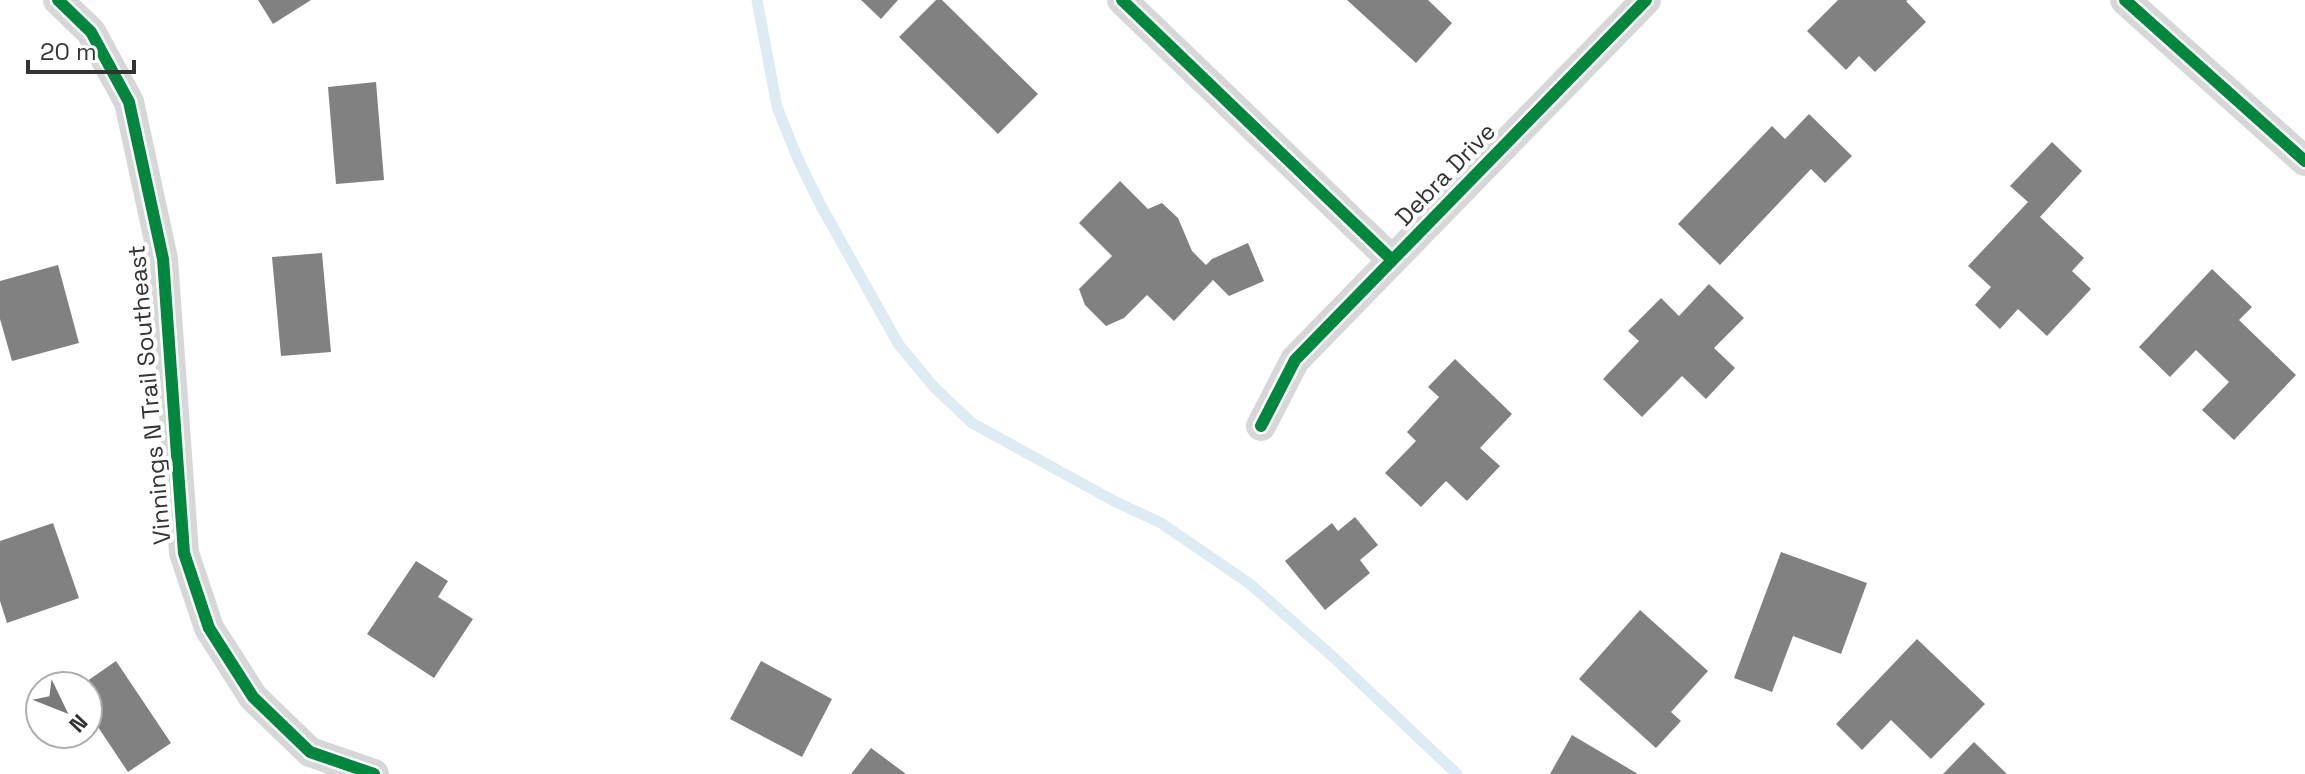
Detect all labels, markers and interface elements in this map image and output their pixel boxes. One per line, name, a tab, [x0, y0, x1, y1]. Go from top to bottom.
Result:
scale bar	[28, 24, 134, 74]
text: 20 m	[40, 36, 97, 67]
street label: Debra Drive	[1388, 116, 1502, 232]
street label: Vinnings N Trail Southeast	[120, 244, 178, 546]
north arrow	[24, 670, 104, 750]
text: N	[63, 709, 94, 739]

